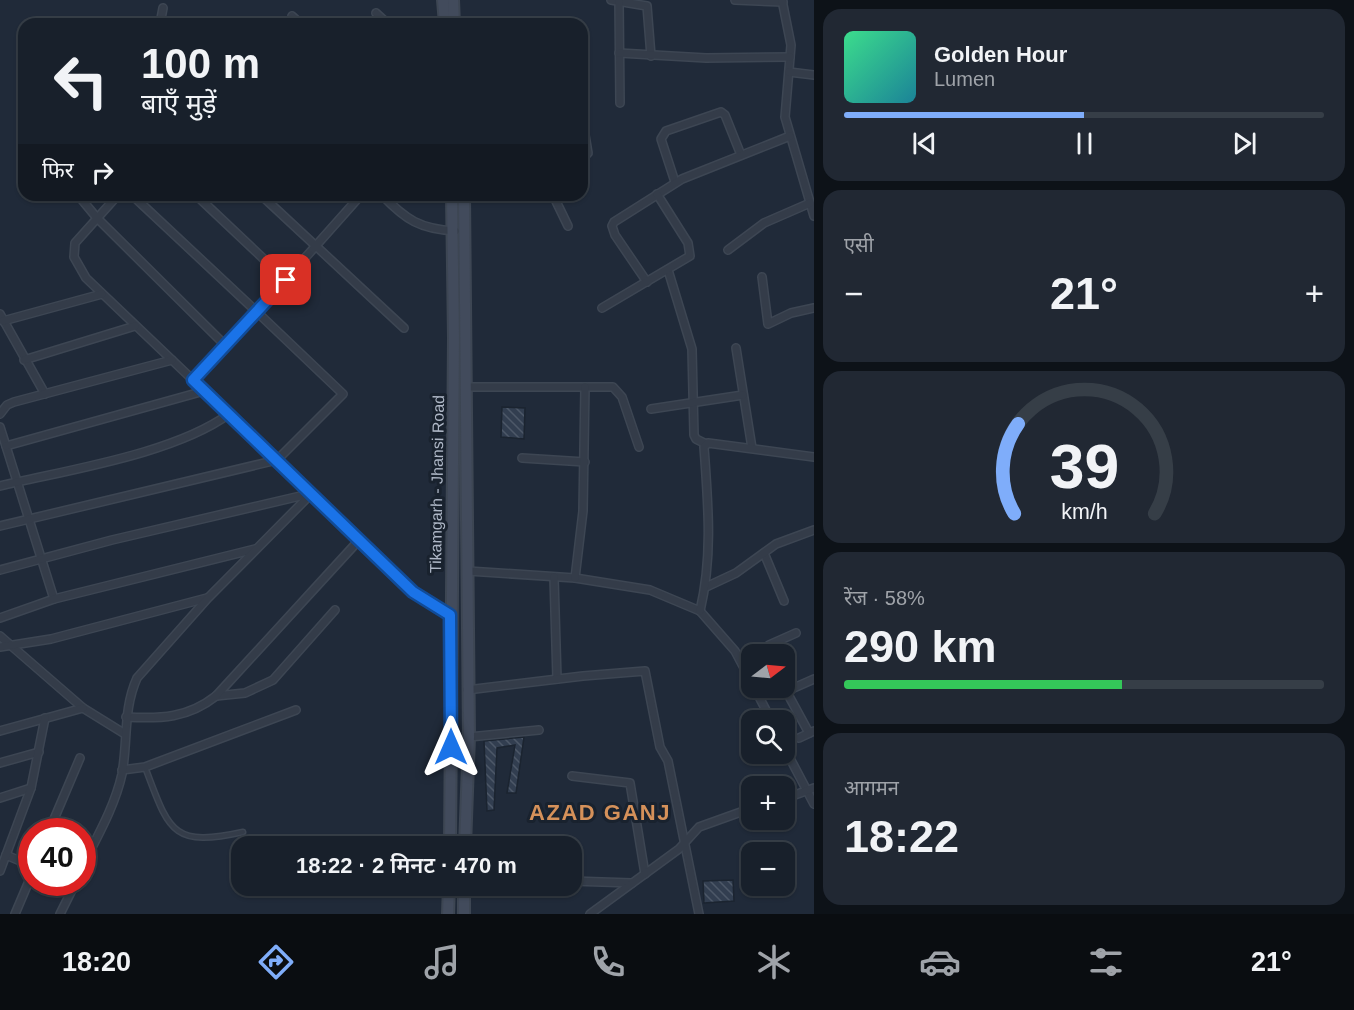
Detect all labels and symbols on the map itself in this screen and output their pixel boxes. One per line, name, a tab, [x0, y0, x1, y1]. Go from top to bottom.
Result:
pin	[260, 254, 311, 305]
street label: Tikamgarh - Jhansi Road	[427, 395, 447, 573]
north arrow	[741, 644, 795, 698]
position arrow	[419, 715, 483, 779]
district label: AZAD GANJ	[529, 800, 671, 825]
speed limit sign: 40	[18, 818, 96, 896]

